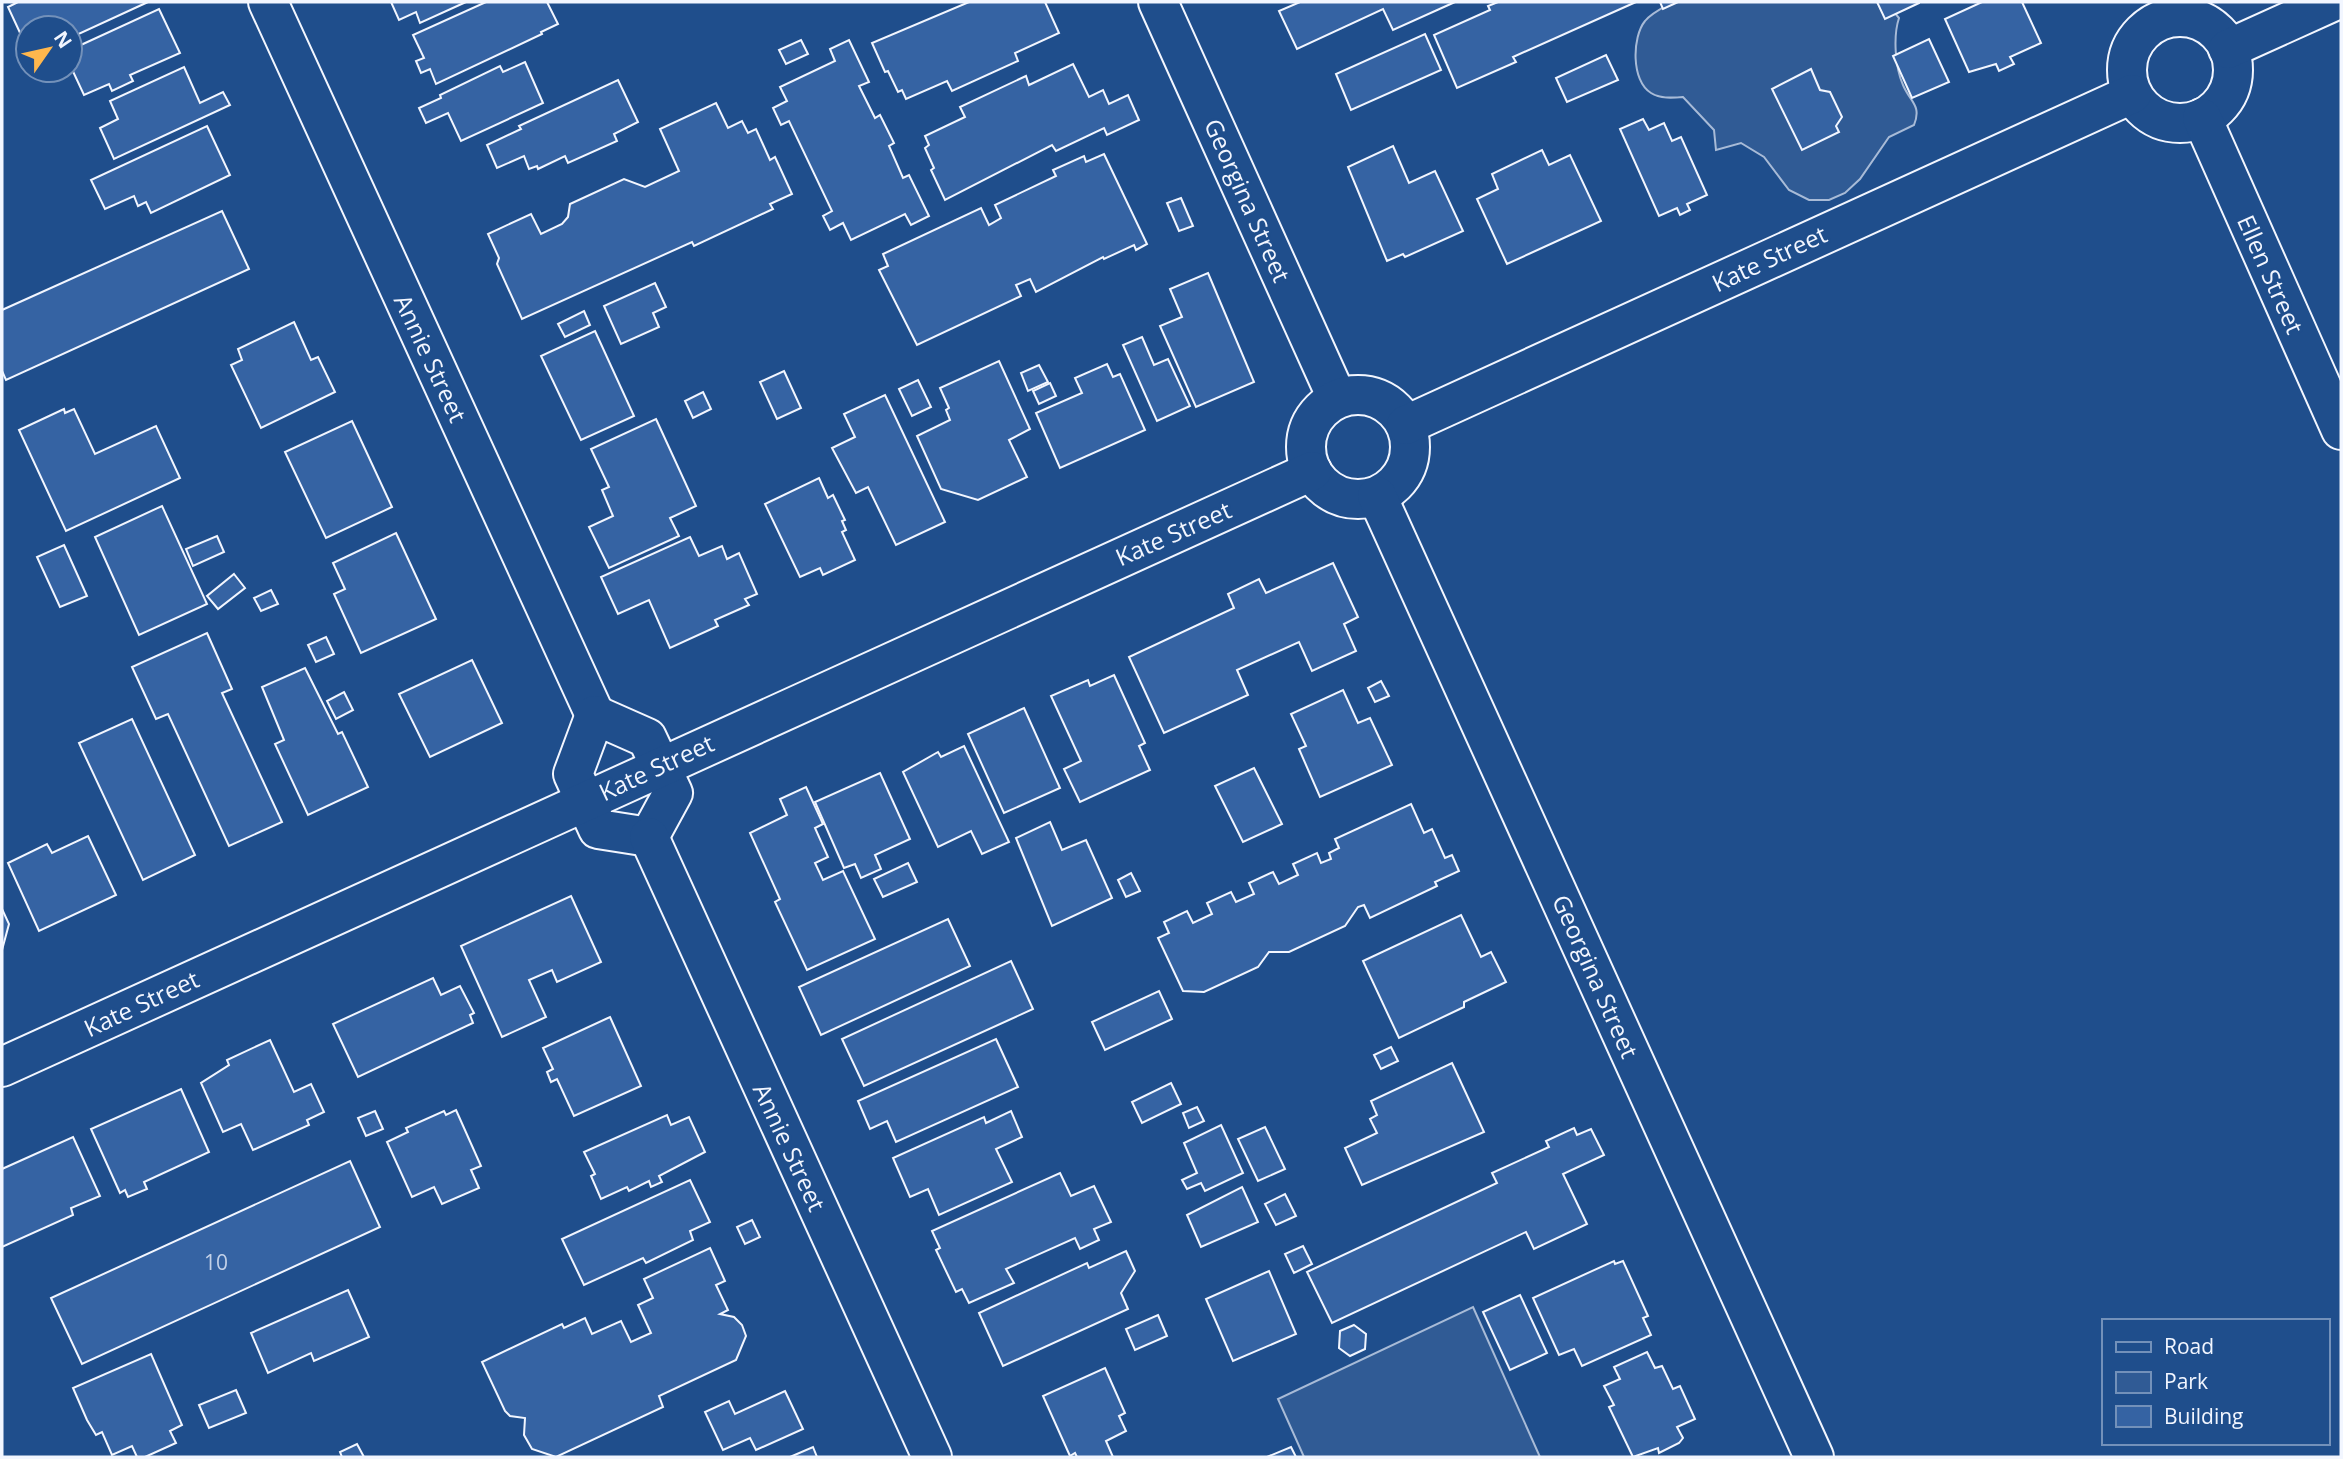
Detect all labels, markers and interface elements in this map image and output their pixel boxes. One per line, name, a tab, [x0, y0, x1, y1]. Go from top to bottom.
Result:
north arrow	[14, 14, 84, 84]
text: N	[48, 26, 78, 53]
street label: Georgina Street	[1197, 113, 1299, 287]
street label: Ellen Street	[2230, 209, 2312, 339]
street label: Kate Street	[1706, 217, 1832, 299]
street label: Annie Street	[387, 289, 475, 427]
street label: Kate Street	[1110, 493, 1236, 573]
street label: Kate Street	[593, 726, 719, 808]
street label: Georgina Street	[1545, 889, 1647, 1063]
street label: Kate Street	[78, 962, 204, 1044]
street label: Annie Street	[746, 1078, 834, 1216]
house number: 10	[204, 1248, 228, 1276]
legend	[2102, 1319, 2329, 1445]
text: Road	[2164, 1332, 2214, 1360]
text: Park	[2164, 1367, 2208, 1395]
text: Building	[2164, 1402, 2243, 1430]

